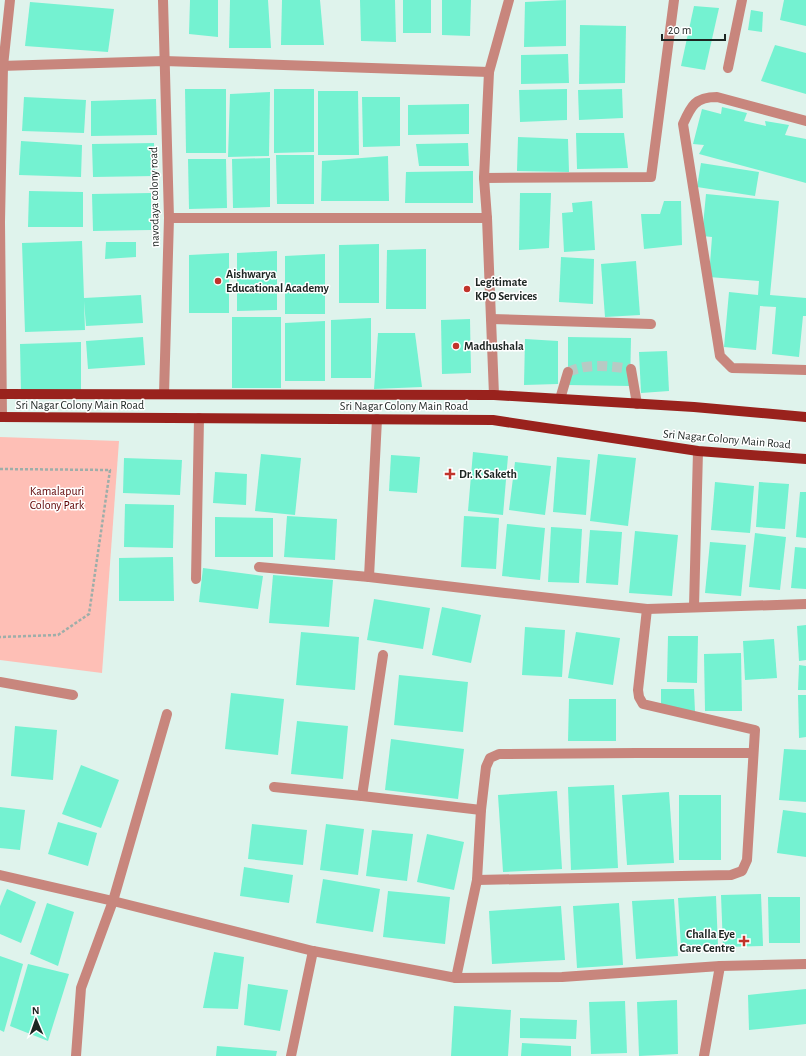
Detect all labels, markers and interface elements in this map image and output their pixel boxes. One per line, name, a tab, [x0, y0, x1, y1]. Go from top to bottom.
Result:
scale bar	[662, 16, 725, 42]
text: 20 m	[668, 24, 691, 36]
street label: navodaya colony road	[147, 147, 162, 247]
place label: Aishwarya Educational Academy	[226, 268, 330, 295]
marker: Aishwarya Educational Academy	[213, 276, 223, 286]
place label: Legitimate KPO Services	[475, 276, 538, 302]
marker: Legitimate KPO Services	[462, 284, 472, 294]
place label: Madhushala	[464, 340, 524, 352]
marker: Madhushala	[451, 341, 461, 351]
street label: Sri Nagar Colony Main Road	[16, 399, 144, 412]
street label: Sri Nagar Colony Main Road	[340, 400, 468, 413]
street label: Sri Nagar Colony Main Road	[662, 427, 791, 452]
marker: Dr. K Saketh	[444, 468, 456, 480]
place label: Dr. K Saketh	[459, 468, 517, 480]
park label: Kamalapuri Colony Park	[30, 485, 85, 512]
place label: Challa Eye Care Centre	[680, 928, 735, 954]
marker: Challa Eye Care Centre	[738, 935, 750, 947]
north arrow	[16, 1000, 56, 1040]
text: N	[32, 1005, 40, 1016]

